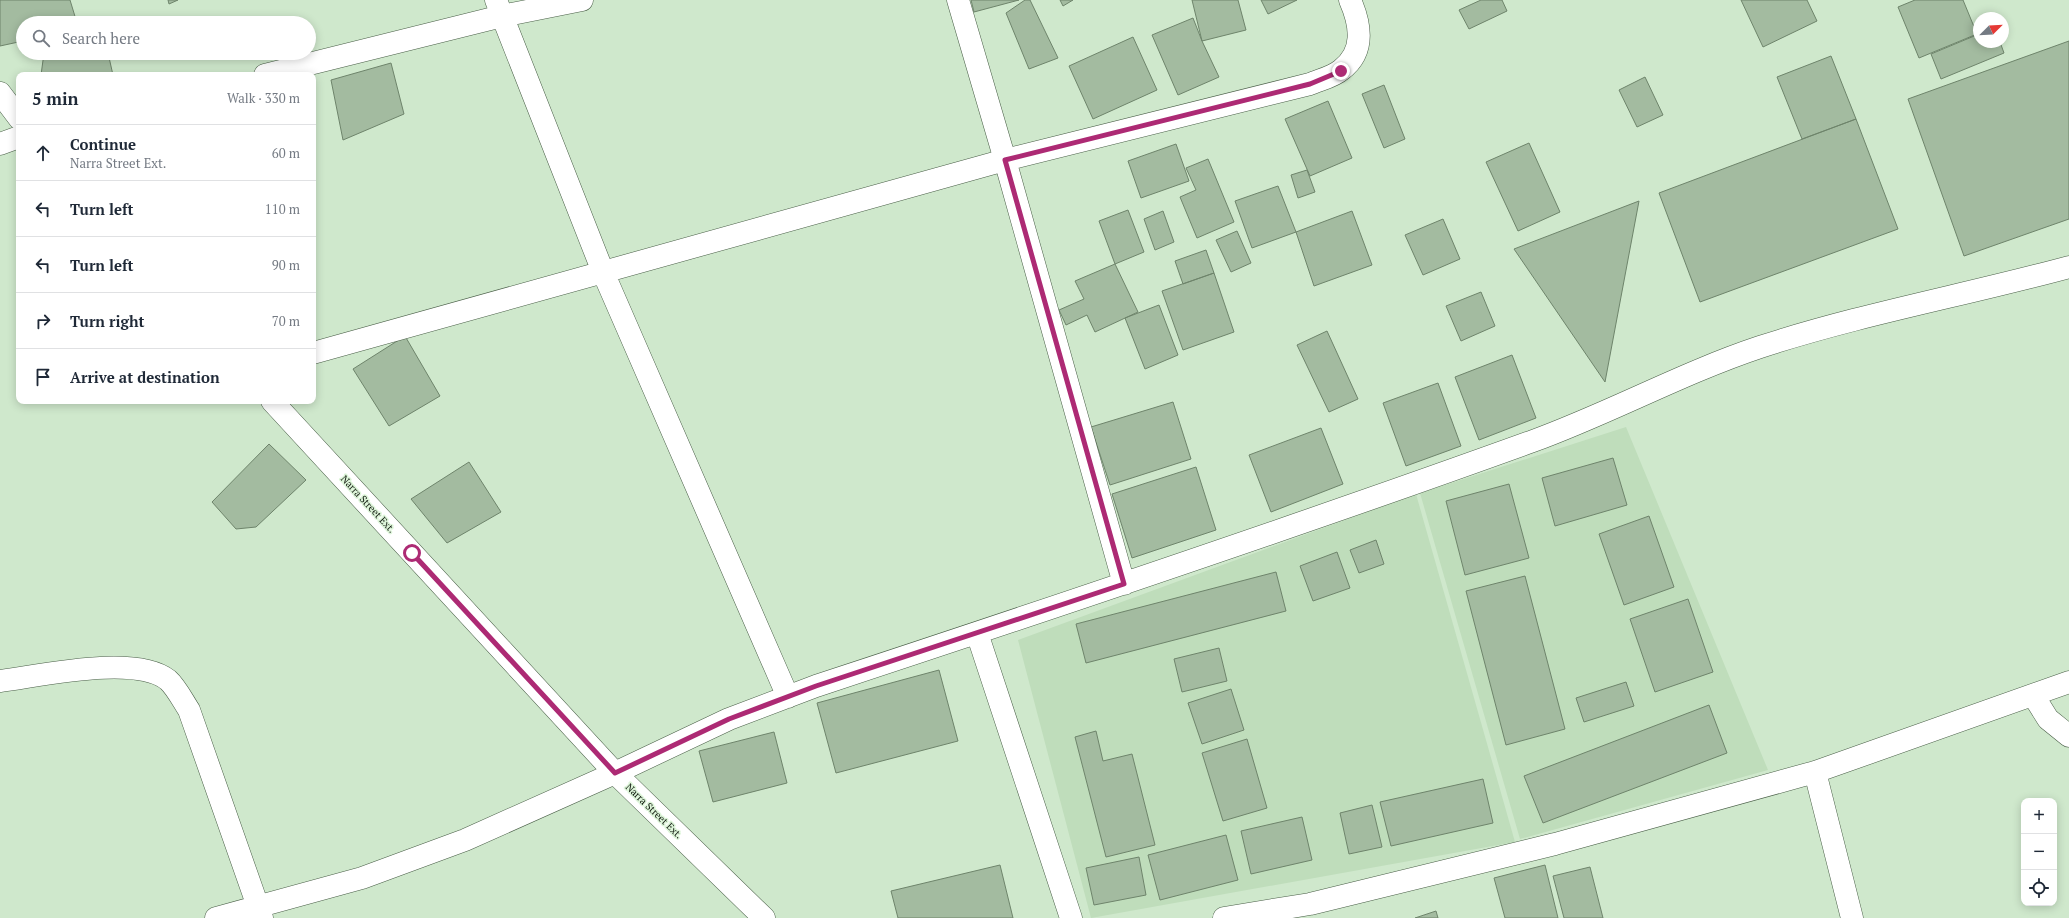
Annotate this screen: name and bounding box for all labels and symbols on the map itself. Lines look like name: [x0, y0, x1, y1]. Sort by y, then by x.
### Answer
north arrow: [1973, 12, 2009, 48]
route end: [1332, 62, 1350, 80]
street label: Narra Street Ext.: [338, 472, 398, 536]
route start: [403, 544, 421, 562]
street label: Narra Street Ext.: [623, 781, 685, 842]

